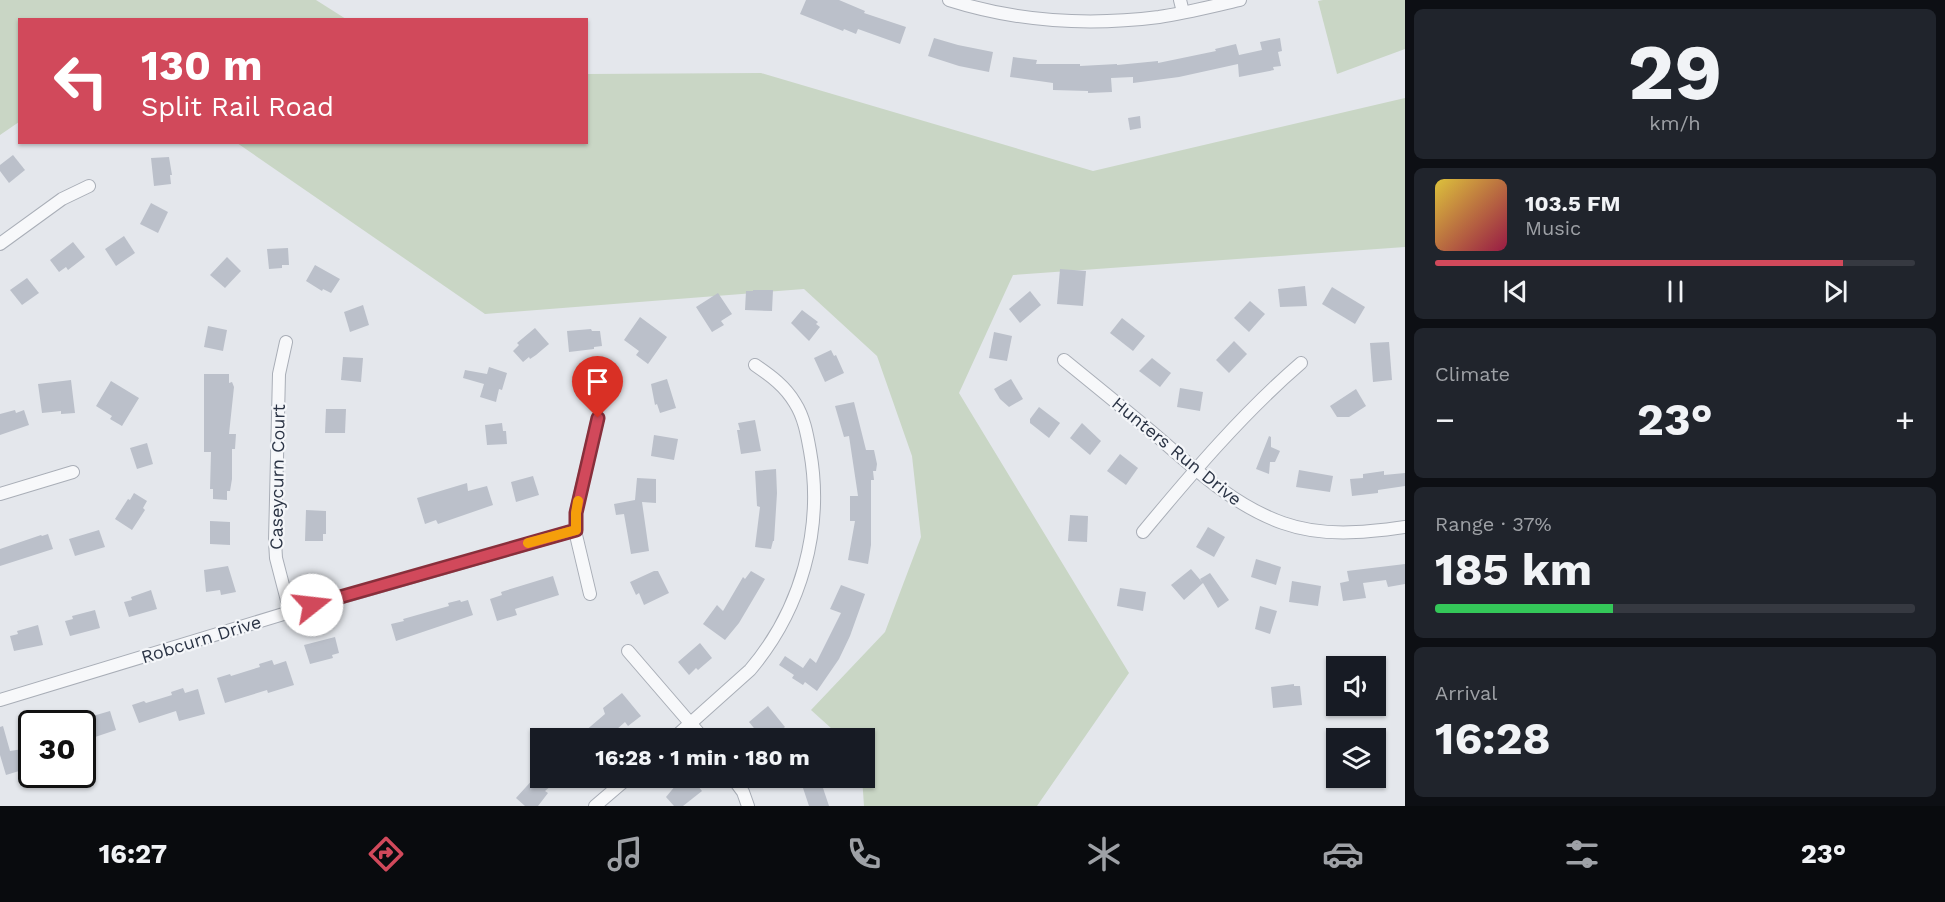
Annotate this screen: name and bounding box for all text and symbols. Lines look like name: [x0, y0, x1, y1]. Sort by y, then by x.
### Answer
text: 29: [1628, 26, 1722, 118]
text: 130 m: [141, 41, 263, 90]
icon: left: [42, 42, 120, 120]
text: Split Rail Road: [141, 91, 334, 123]
text: km/h: [1649, 111, 1701, 135]
text: 103.5 FM: [1525, 191, 1621, 216]
text: Music: [1525, 216, 1581, 240]
icon: previous: [1499, 275, 1532, 308]
icon: pause: [1659, 275, 1692, 308]
icon: next: [1819, 275, 1852, 308]
pin: [572, 356, 623, 418]
text: Climate: [1435, 362, 1510, 386]
icon: arrive: [581, 365, 614, 398]
street label: Hunters Run Drive: [1108, 392, 1246, 510]
text: 23°: [1637, 393, 1713, 446]
text: −: [1435, 400, 1455, 439]
text: +: [1895, 400, 1915, 439]
street label: Caseycurn Court: [265, 404, 289, 550]
text: Range · 37%: [1435, 512, 1552, 536]
text: 185 km: [1435, 543, 1592, 596]
position arrow: [280, 573, 344, 637]
street label: Robcurn Drive: [138, 611, 264, 667]
map controls: [1326, 656, 1386, 788]
button: sound: [1326, 656, 1386, 716]
text: Arrival: [1435, 681, 1497, 705]
speed limit sign: 30: [18, 710, 96, 788]
text: 16:28: [1435, 712, 1551, 765]
button: layers: [1326, 728, 1386, 788]
text: 16:28 · 1 min · 180 m: [595, 745, 810, 770]
icon: directions: [365, 833, 407, 875]
icon: music: [604, 833, 646, 875]
icon: phone: [843, 833, 885, 875]
icon: climate: [1083, 833, 1125, 875]
icon: car: [1322, 833, 1364, 875]
icon: filters: [1561, 833, 1603, 875]
text: 16:27: [99, 838, 167, 870]
text: 23°: [1801, 838, 1846, 870]

